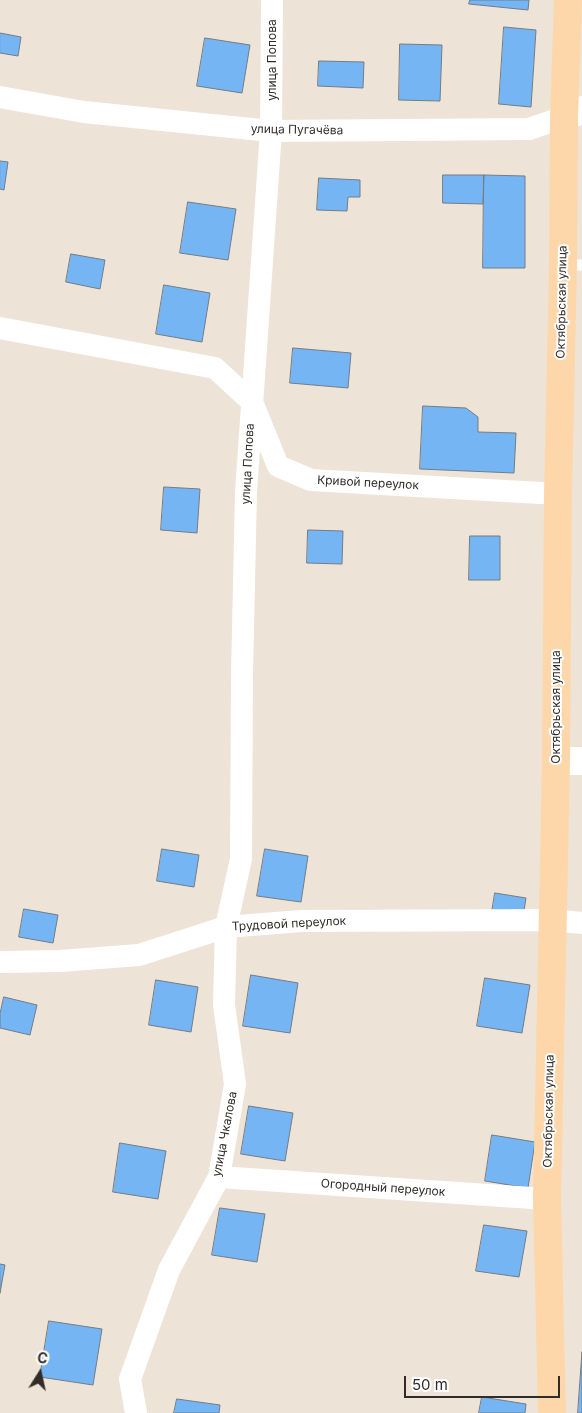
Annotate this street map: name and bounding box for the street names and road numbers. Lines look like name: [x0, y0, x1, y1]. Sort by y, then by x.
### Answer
street label: улица Попова: [265, 19, 279, 101]
street label: улица Пугачёва: [251, 122, 343, 138]
street label: Октябрьская улица: [554, 245, 570, 359]
street label: улица Попова: [239, 423, 257, 505]
street label: Кривой переулок: [317, 473, 419, 493]
street label: Октябрьская улица: [549, 650, 563, 764]
street label: Трудовой переулок: [231, 914, 347, 934]
street label: Октябрьская улица: [541, 1054, 557, 1168]
street label: улица Чкалова: [210, 1090, 240, 1178]
street label: Огородный переулок: [320, 1176, 446, 1200]

